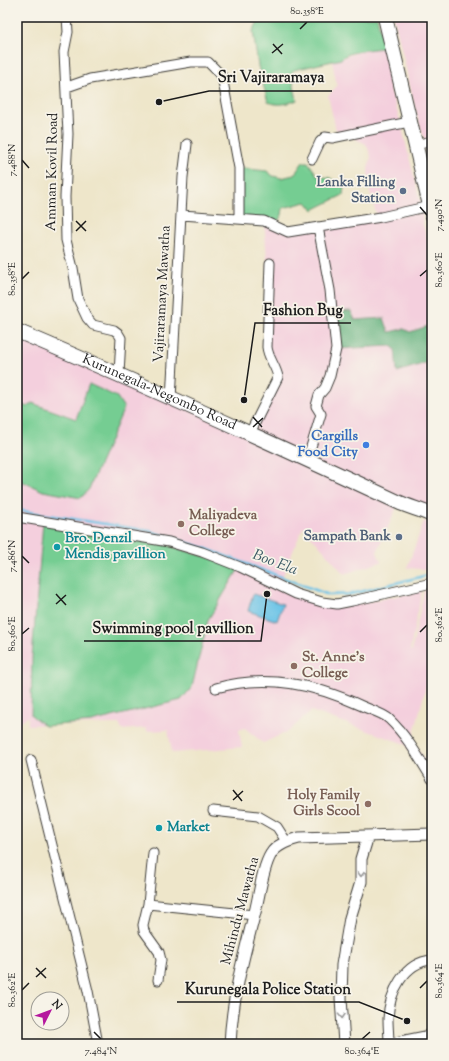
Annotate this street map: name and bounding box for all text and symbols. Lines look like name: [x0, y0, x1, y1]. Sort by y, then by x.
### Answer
text: 80.358°E: [290, 4, 324, 19]
callout: Sri Vajiraramaya: [209, 64, 332, 91]
text: Sri Vajiraramaya: [218, 68, 324, 89]
street label: Amman Kovil Road: [42, 112, 64, 232]
text: 7.488°N: [5, 144, 20, 176]
place label: Lanka Filling Station: [316, 173, 396, 209]
marker: Lanka Filling Station: [398, 186, 408, 196]
text: 7.490°N: [432, 199, 447, 231]
street label: Vajiraramaya Mawatha: [149, 224, 177, 363]
text: 80.360°E: [432, 252, 447, 288]
text: 80.358°E: [5, 262, 20, 296]
callout: Fashion Bug: [255, 296, 351, 323]
text: Fashion Bug: [263, 301, 343, 322]
street label: Kurunegala-Negombo Road: [79, 350, 240, 436]
place label: Cargills Food City: [297, 427, 358, 463]
marker: Cargills Food City: [361, 440, 371, 450]
place label: Maliyadeva College: [189, 506, 258, 542]
marker: Maliyadeva College: [176, 519, 186, 529]
place label: Sampath Bank: [304, 527, 391, 547]
place label: Bro. Denzil Mendis pavillion: [65, 529, 166, 565]
marker: Sampath Bank: [394, 532, 404, 542]
text: 7.486°N: [5, 540, 20, 572]
marker: Bro. Denzil Mendis pavillion: [52, 542, 62, 552]
water label: Boo Ela: [249, 545, 301, 581]
text: 80.362°E: [432, 608, 447, 642]
callout: Swimming pool pavillion: [84, 614, 261, 641]
text: 80.360°E: [5, 616, 20, 652]
text: Swimming pool pavillion: [92, 619, 254, 640]
place label: St. Anne's College: [302, 648, 365, 684]
marker: St. Anne's College: [289, 661, 299, 671]
place label: Holy Family Girls Scool: [287, 786, 360, 822]
marker: Holy Family Girls Scool: [363, 799, 373, 809]
place label: Market: [167, 818, 210, 838]
marker: Market: [154, 823, 164, 833]
street label: Mihindu Mawatha: [217, 854, 265, 967]
one-way arrow: [357, 871, 365, 877]
text: 80.364°E: [432, 964, 447, 998]
text: 80.362°E: [5, 973, 20, 1007]
callout: Kurunegala Police Station: [177, 975, 359, 1002]
text: Kurunegala Police Station: [185, 980, 351, 1001]
north arrow: [30, 991, 70, 1031]
text: N: [47, 996, 66, 1014]
one-way arrow: [337, 1013, 346, 1019]
text: 7.484°N: [85, 1044, 117, 1059]
text: 80.364°E: [345, 1044, 379, 1059]

